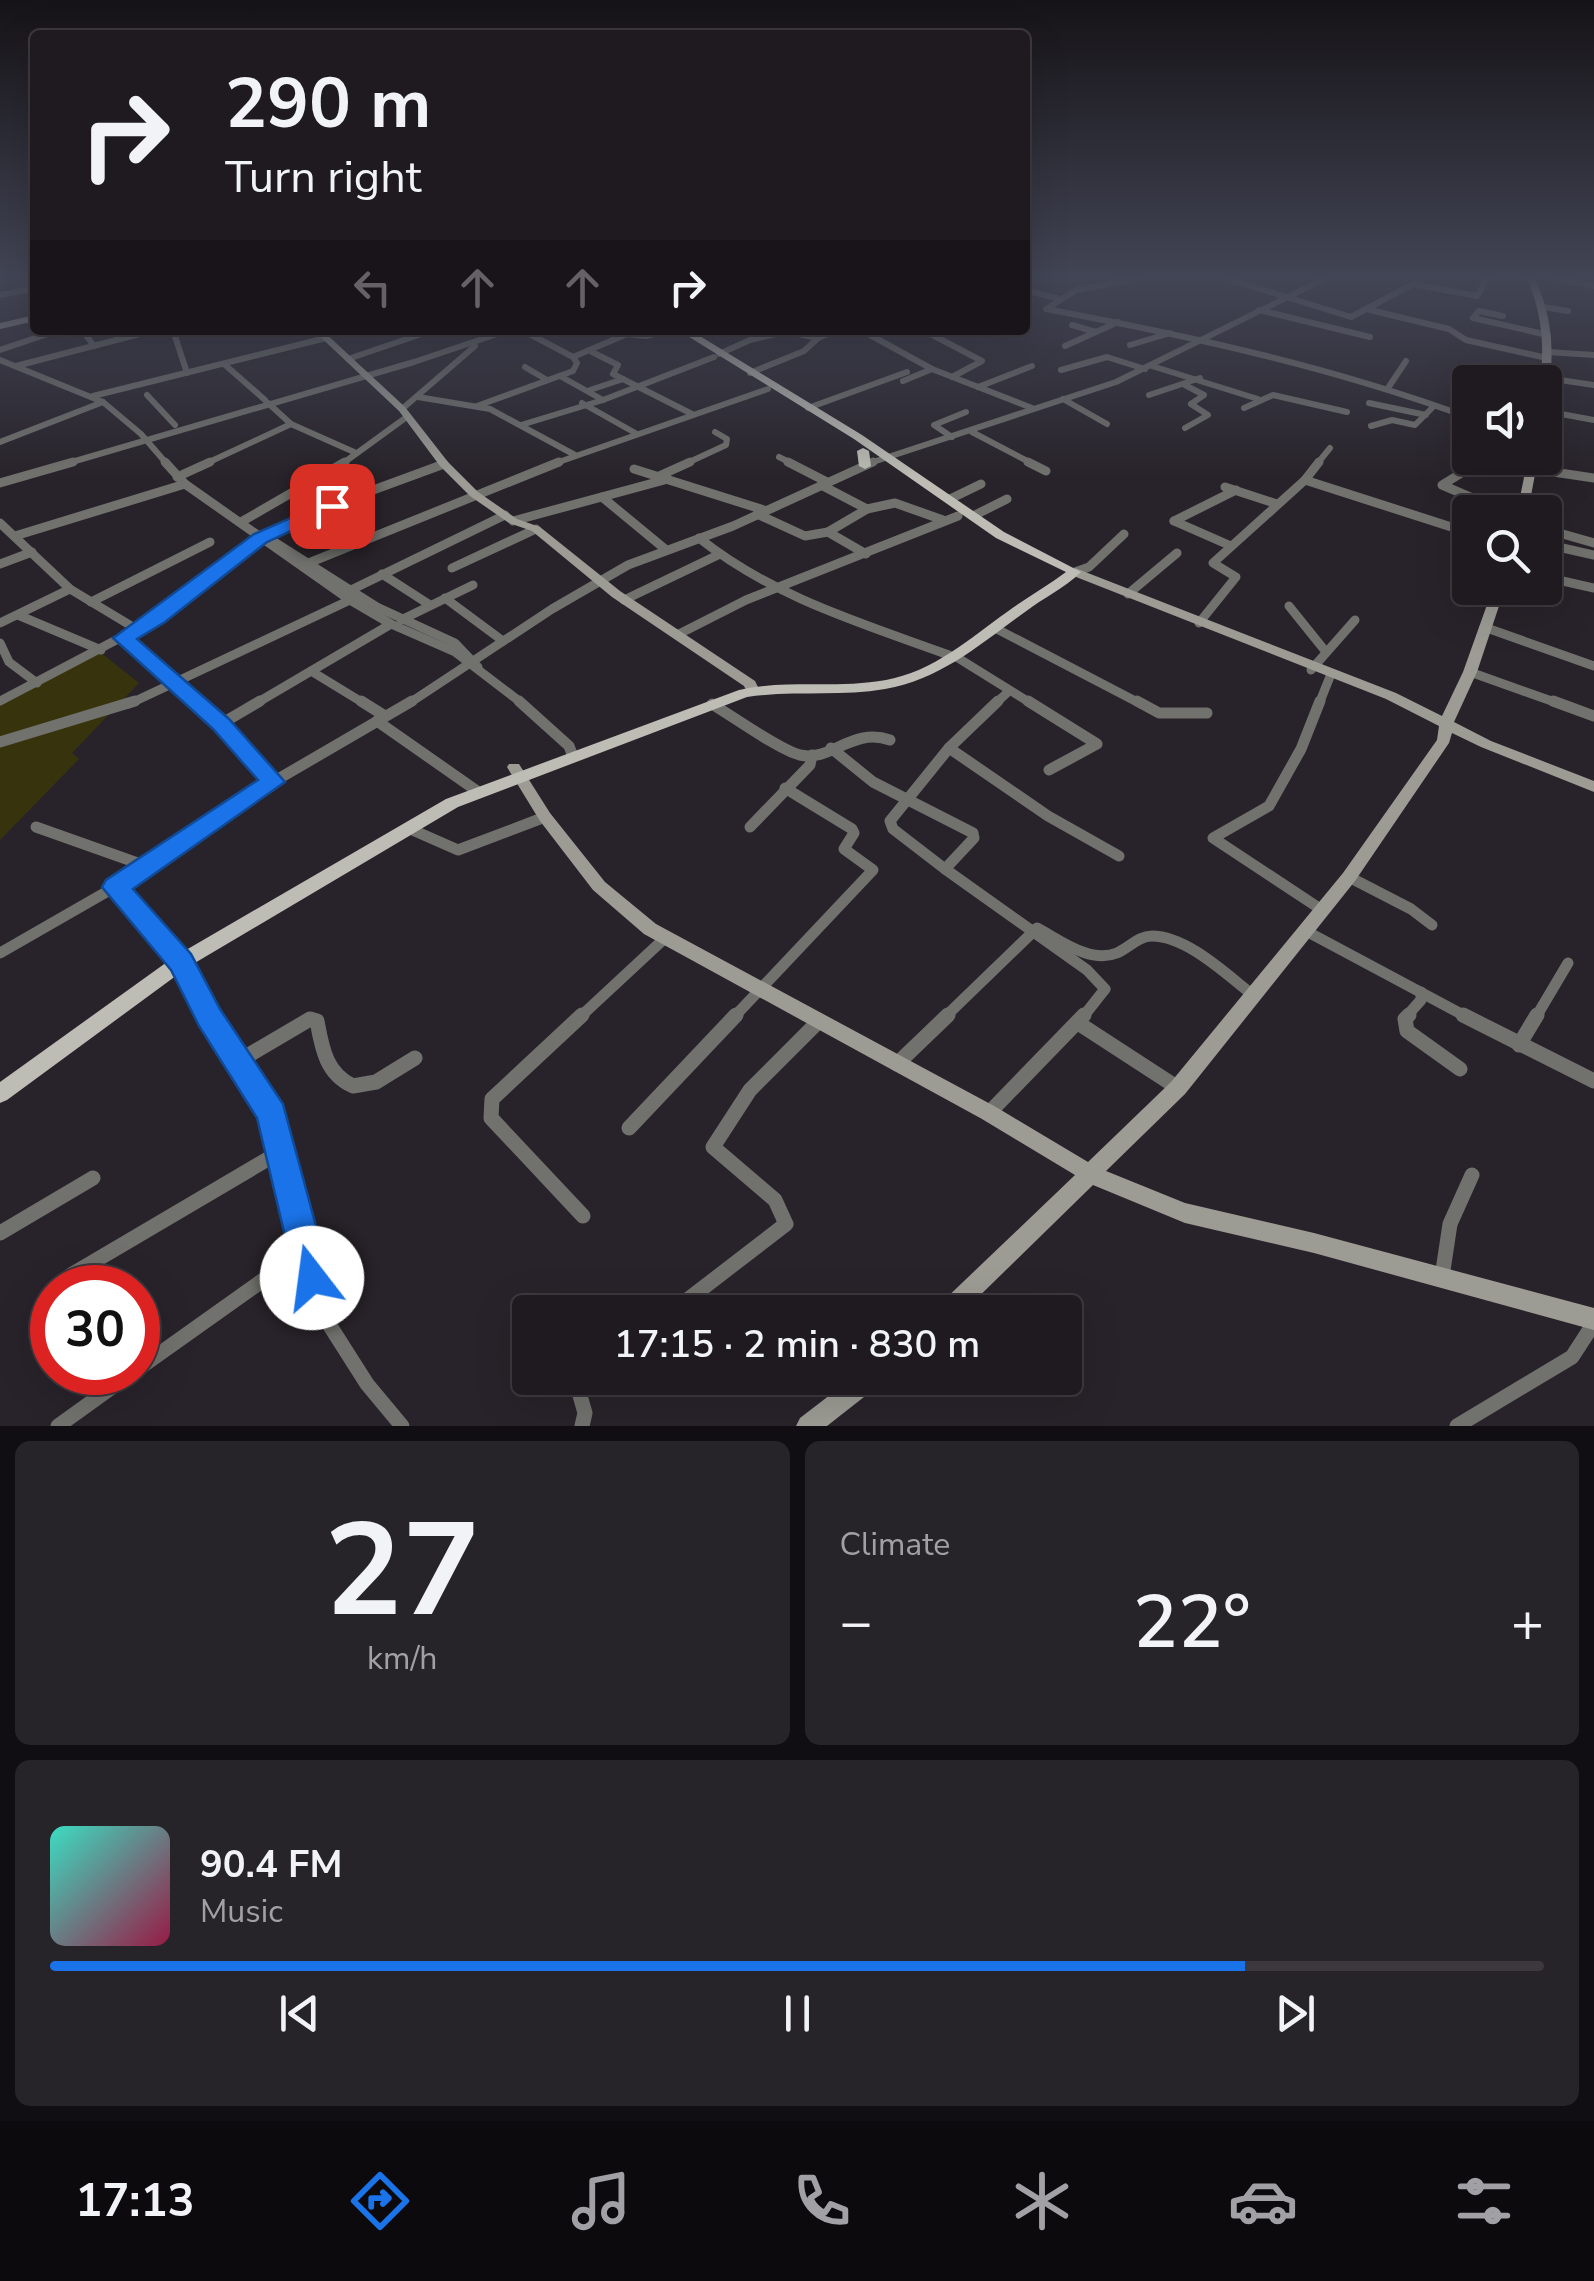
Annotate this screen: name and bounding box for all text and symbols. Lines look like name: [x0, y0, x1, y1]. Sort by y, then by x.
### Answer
text: 290 m: [225, 56, 431, 152]
icon: right: [60, 70, 190, 200]
text: Turn right: [225, 147, 422, 208]
icon: left: [345, 260, 400, 315]
icon: ahead: [450, 260, 505, 315]
icon: ahead: [555, 260, 610, 315]
icon: right: [660, 260, 715, 315]
map controls: [1452, 365, 1562, 605]
button: sound: [1452, 365, 1562, 475]
pin: [290, 464, 375, 549]
icon: arrive: [305, 479, 360, 534]
button: search: [1452, 495, 1562, 605]
position arrow: [260, 1226, 364, 1330]
speed limit sign: 30: [30, 1265, 160, 1395]
text: 17:15 · 2 min · 830 m: [614, 1319, 980, 1370]
text: 27: [324, 1483, 480, 1660]
text: Climate: [840, 1523, 950, 1566]
text: 22°: [1133, 1571, 1251, 1673]
text: −: [840, 1585, 873, 1660]
text: +: [1511, 1585, 1544, 1660]
text: km/h: [367, 1637, 438, 1680]
text: 90.4 FM: [200, 1839, 342, 1890]
text: Music: [200, 1890, 283, 1933]
icon: previous: [272, 1986, 327, 2041]
icon: pause: [770, 1986, 825, 2041]
icon: next: [1268, 1986, 1323, 2041]
icon: directions: [345, 2166, 415, 2236]
icon: music: [566, 2166, 636, 2236]
icon: phone: [787, 2166, 857, 2236]
icon: climate: [1007, 2166, 1077, 2236]
icon: car: [1228, 2166, 1298, 2236]
icon: filters: [1449, 2166, 1519, 2236]
text: 17:13: [75, 2171, 195, 2232]

